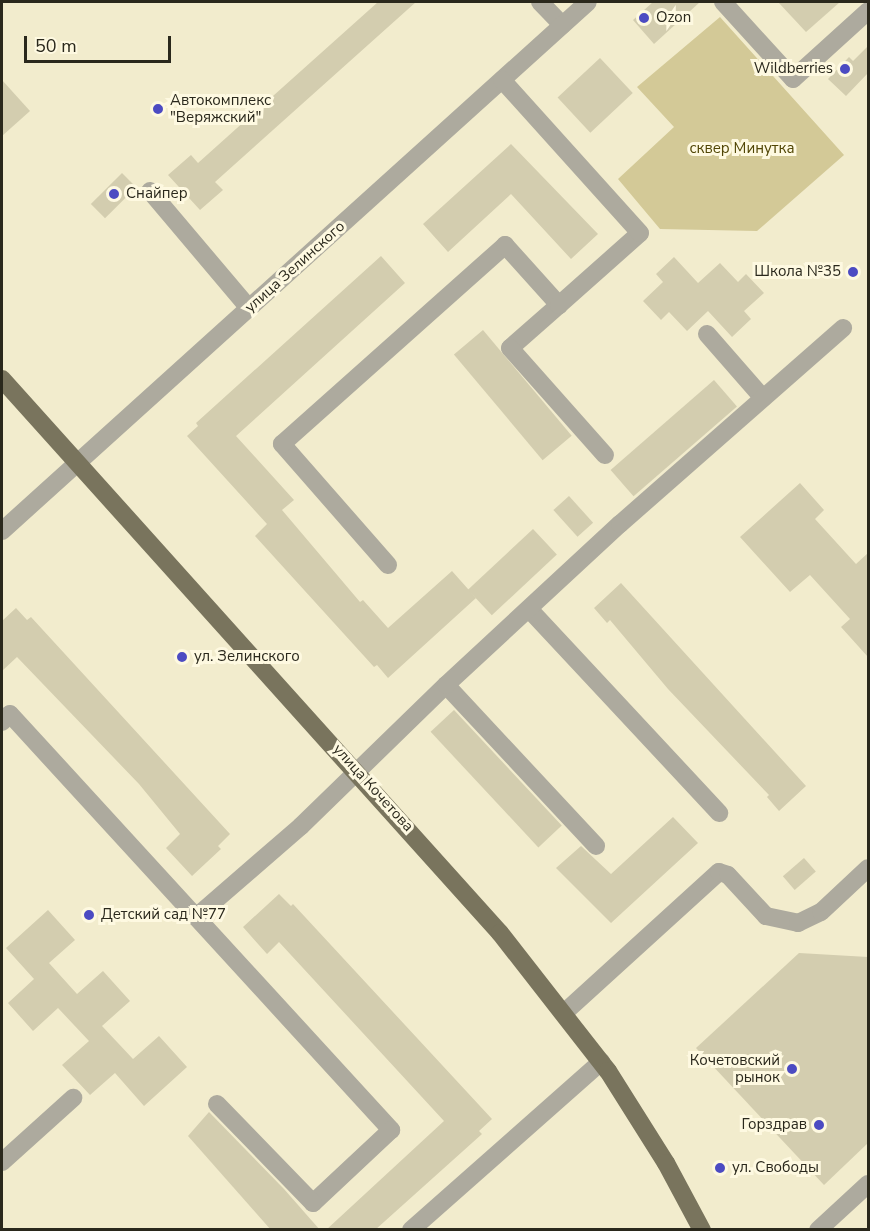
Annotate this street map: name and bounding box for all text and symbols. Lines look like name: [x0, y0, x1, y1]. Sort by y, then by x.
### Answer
place label: Ozon: [656, 9, 691, 27]
marker: Ozon: [637, 11, 651, 25]
scale bar: [27, 24, 174, 62]
text: 50 m: [35, 34, 77, 58]
place label: Wildberries: [754, 60, 833, 78]
marker: Wildberries: [838, 62, 852, 76]
place label: Автокомплекс "Веряжский": [170, 91, 271, 126]
marker: Автокомплекс "Веряжский": [151, 102, 165, 116]
park label: сквер Минутка: [689, 140, 795, 158]
place label: Снайпер: [126, 185, 188, 203]
marker: Снайпер: [107, 187, 121, 201]
street label: улица Зелинского: [241, 217, 349, 317]
place label: Школа №35: [754, 263, 841, 281]
marker: Школа №35: [846, 265, 860, 279]
place label: ул. Зелинского: [194, 648, 300, 666]
marker: ул. Зелинского: [175, 650, 189, 664]
street label: улица Кочетова: [329, 741, 417, 835]
place label: Детский сад №77: [101, 906, 226, 924]
marker: Детский сад №77: [82, 908, 96, 922]
place label: Кочетовский рынок: [690, 1051, 780, 1086]
marker: Кочетовский рынок: [785, 1062, 799, 1076]
place label: Горздрав: [742, 1116, 807, 1134]
marker: Горздрав: [812, 1118, 826, 1132]
place label: ул. Свободы: [732, 1159, 819, 1177]
marker: ул. Свободы: [713, 1161, 727, 1175]

